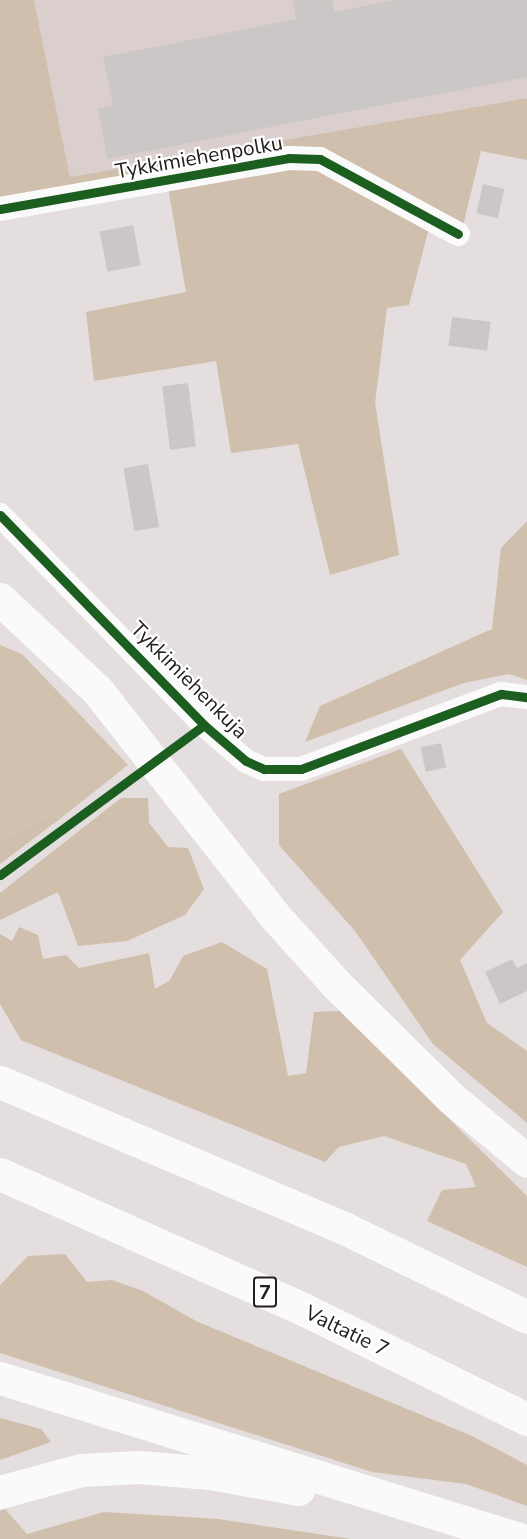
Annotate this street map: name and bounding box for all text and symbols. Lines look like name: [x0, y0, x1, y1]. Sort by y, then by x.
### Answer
street label: Tykkimiehenpolku: [113, 130, 285, 184]
street label: Tykkimiehenkuja: [125, 616, 253, 744]
road number: 7: [253, 1275, 277, 1309]
street label: Valtatie 7: [301, 1300, 393, 1362]

